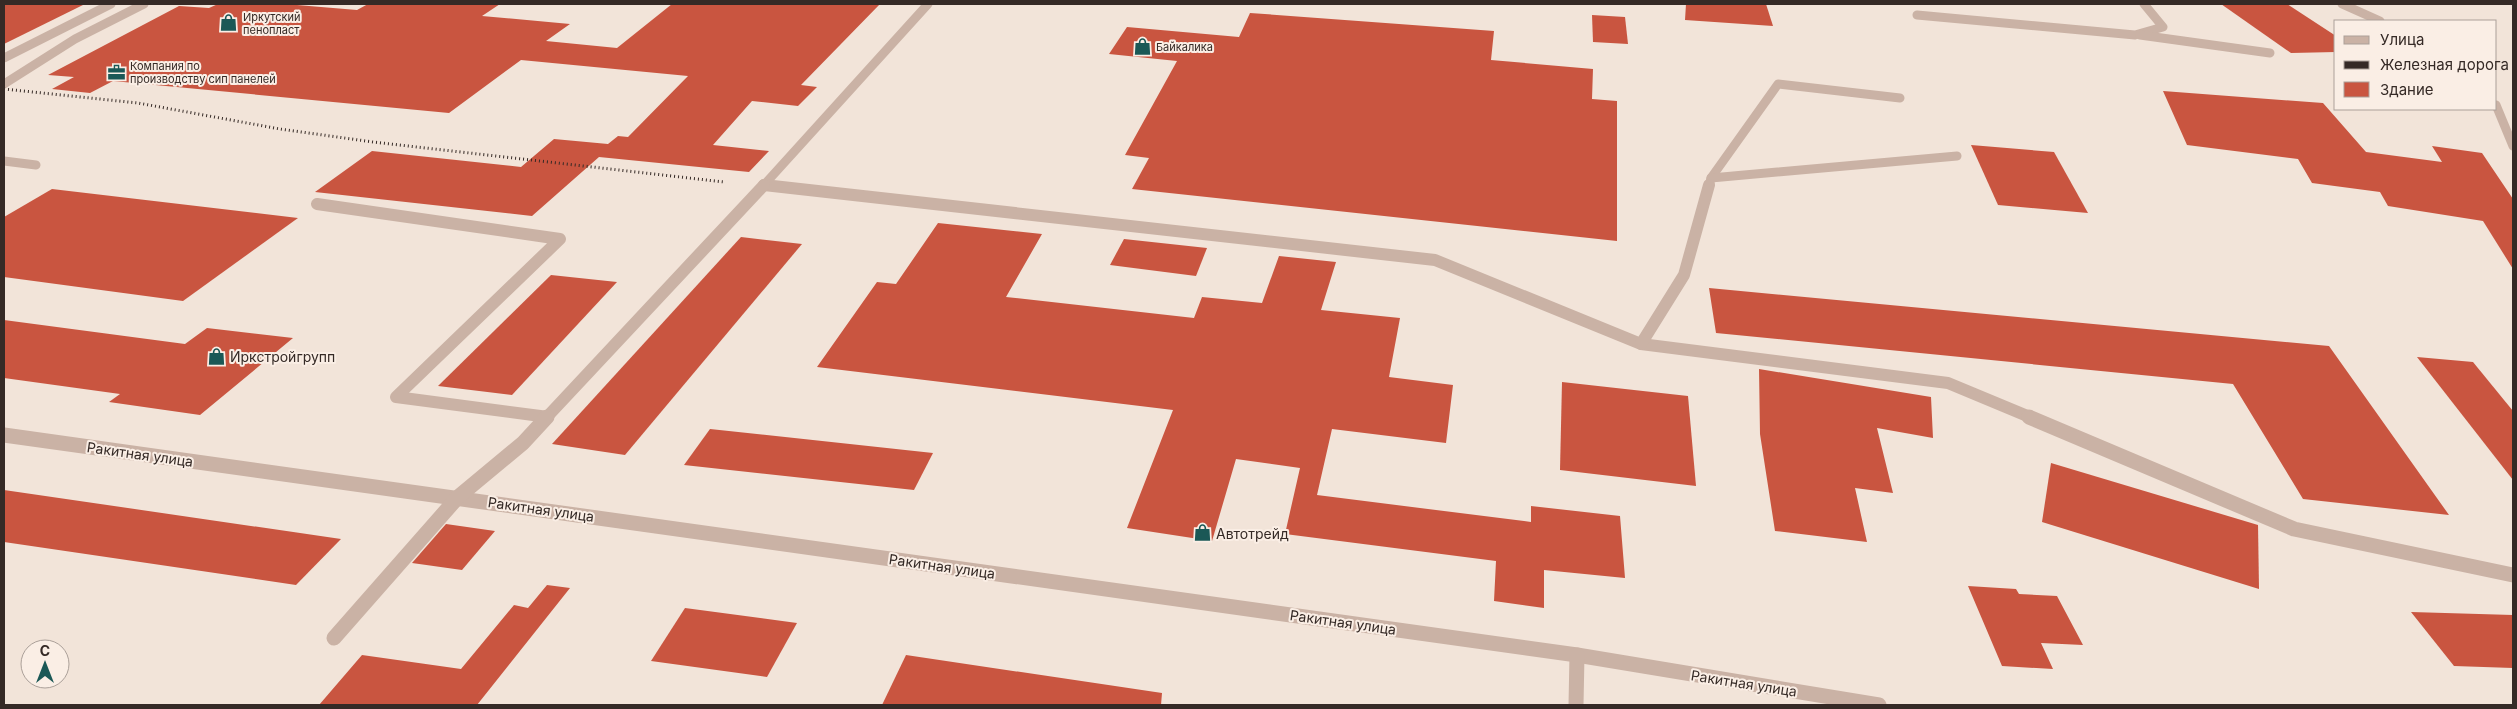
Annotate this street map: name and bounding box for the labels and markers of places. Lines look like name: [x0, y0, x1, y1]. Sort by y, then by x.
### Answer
place label: Иркутский пенопласт: [243, 10, 301, 37]
shop icon: Иркутский пенопласт: [219, 13, 239, 33]
shop icon: Байкалика: [1132, 37, 1152, 57]
place label: Байкалика: [1156, 40, 1213, 54]
place label: Компания по производству сип панелей: [130, 59, 276, 86]
office icon: Компания по производству сип панелей: [106, 62, 126, 82]
shop icon: Иркстройгрупп: [206, 346, 226, 366]
place label: Иркстройгрупп: [230, 348, 335, 365]
shop icon: Автотрейд: [1192, 523, 1212, 543]
place label: Автотрейд: [1216, 525, 1289, 542]

